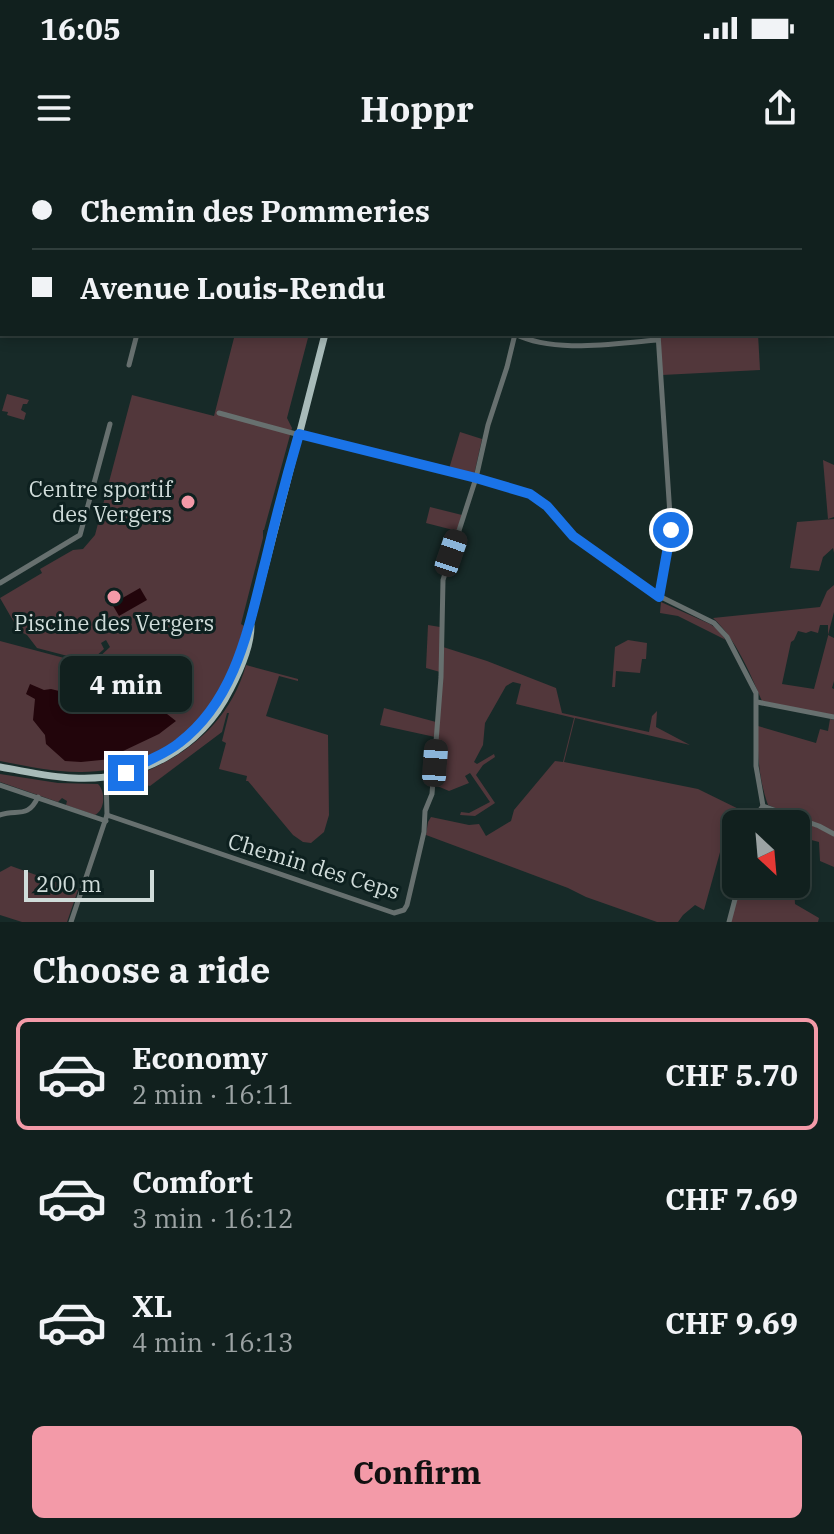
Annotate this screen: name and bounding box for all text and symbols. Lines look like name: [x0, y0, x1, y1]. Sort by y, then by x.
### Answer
text: 16:05: [40, 9, 121, 48]
text: Hoppr: [360, 85, 474, 132]
icon: menu: [32, 86, 76, 130]
icon: share: [758, 86, 802, 130]
text: Chemin des Pommeries: [80, 191, 430, 230]
text: Avenue Louis-Rendu: [80, 268, 386, 307]
place label: Centre sportif des Vergers: [29, 474, 173, 528]
marker: Centre sportif des Vergers: [179, 493, 197, 511]
route start: [653, 512, 689, 548]
car: [432, 526, 470, 580]
marker: Piscine des Vergers: [105, 588, 123, 606]
place label: Piscine des Vergers: [14, 608, 214, 637]
callout: 4 min: [60, 657, 192, 713]
text: 4 min: [90, 667, 162, 701]
car: [421, 738, 449, 788]
route end: [108, 755, 144, 791]
north arrow: [722, 810, 810, 898]
map controls: [722, 810, 810, 898]
street label: Chemin des Ceps: [225, 826, 403, 905]
scale bar: [24, 866, 154, 902]
text: 200 m: [36, 869, 102, 898]
text: Choose a ride: [32, 946, 271, 993]
icon: car: [36, 1038, 108, 1110]
text: Economy: [132, 1038, 268, 1077]
text: CHF 5.70: [665, 1055, 798, 1094]
text: 2 min · 16:11: [132, 1077, 294, 1111]
icon: car: [36, 1162, 108, 1234]
text: Comfort: [132, 1162, 253, 1201]
text: CHF 7.69: [665, 1179, 798, 1218]
text: 3 min · 16:12: [132, 1201, 294, 1235]
icon: car: [36, 1286, 108, 1358]
text: XL: [132, 1286, 172, 1325]
text: CHF 9.69: [665, 1303, 798, 1342]
text: 4 min · 16:13: [132, 1325, 294, 1359]
button: Confirm: [32, 1426, 802, 1518]

